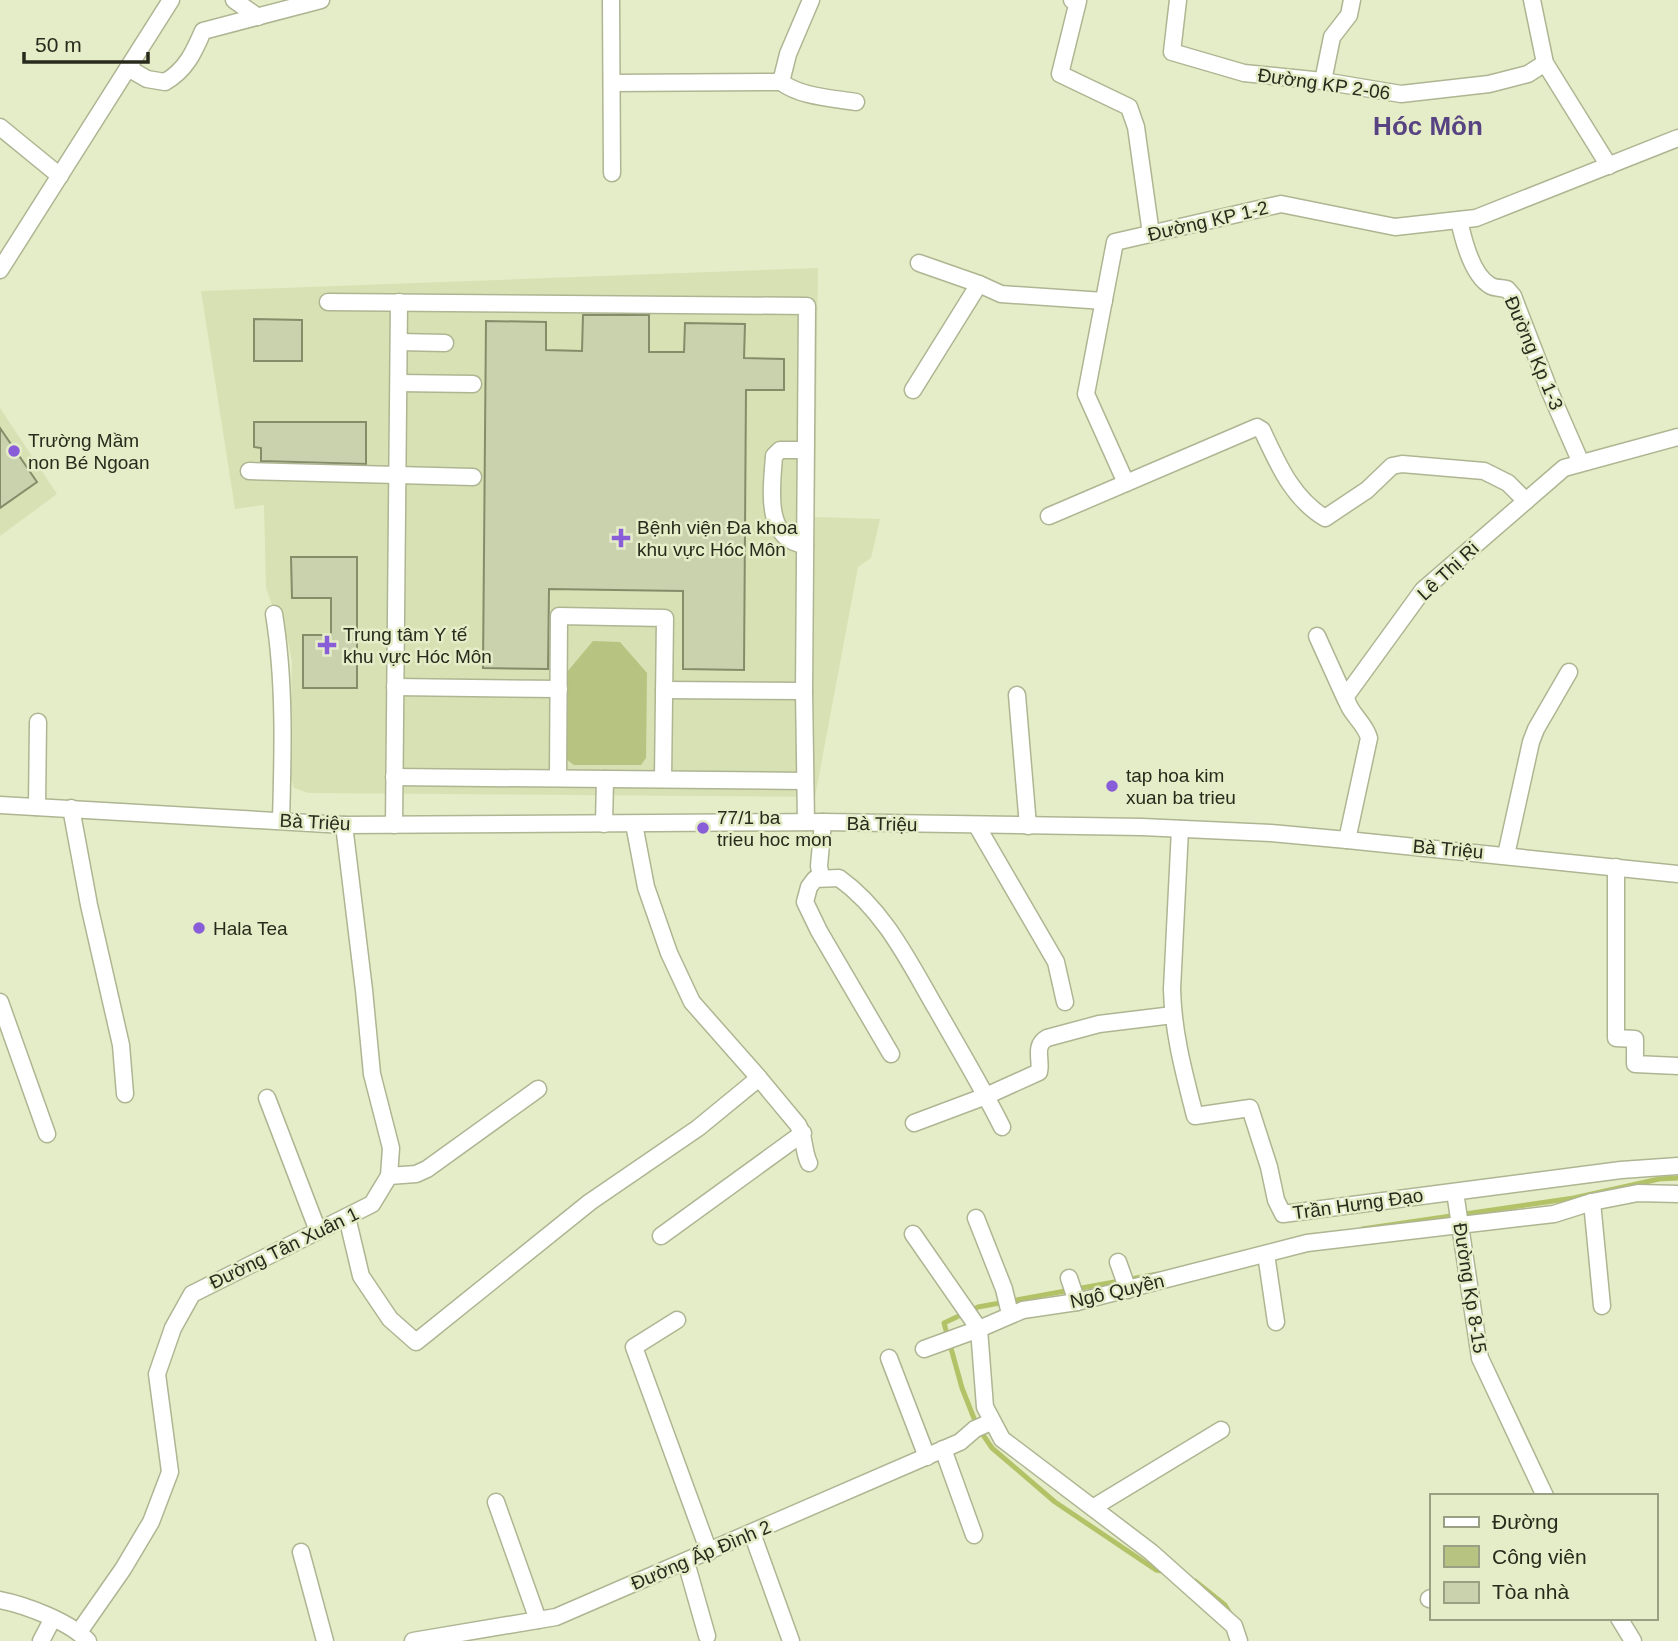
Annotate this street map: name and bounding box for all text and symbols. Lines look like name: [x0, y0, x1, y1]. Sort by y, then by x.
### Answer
scale bar: [24, 21, 149, 65]
text: 50 m: [35, 33, 82, 56]
street label: Đường KP 2-06: [1256, 64, 1392, 104]
district label: Hóc Môn: [1373, 111, 1483, 141]
street label: Đường KP 1-2: [1146, 197, 1270, 245]
street label: Đường Kp 1-3: [1501, 293, 1567, 413]
place label: Trường Mầm non Bé Ngoan: [28, 430, 150, 473]
marker: Trường Mầm non Bé Ngoan: [6, 443, 22, 459]
place label: Bệnh viện Đa khoa khu vực Hóc Môn: [637, 517, 798, 560]
marker: Bệnh viện Đa khoa khu vực Hóc Môn: [611, 528, 631, 548]
street label: Lê Thị Ri: [1413, 538, 1483, 604]
place label: Trung tâm Y tế khu vực Hóc Môn: [343, 624, 492, 667]
marker: Trung tâm Y tế khu vực Hóc Môn: [317, 635, 337, 655]
place label: tap hoa kim xuan ba trieu: [1126, 765, 1236, 808]
marker: tap hoa kim xuan ba trieu: [1104, 778, 1120, 794]
place label: 77/1 ba trieu hoc mon: [717, 807, 832, 850]
street label: Bà Triệu: [279, 810, 351, 834]
street label: Bà Triệu: [846, 813, 918, 835]
marker: 77/1 ba trieu hoc mon: [695, 820, 711, 836]
street label: Bà Triệu: [1412, 835, 1484, 863]
place label: Hala Tea: [213, 918, 288, 939]
marker: Hala Tea: [191, 920, 207, 936]
street label: Trần Hưng Đạo: [1291, 1184, 1425, 1224]
street label: Đường Tân Xuân 1: [206, 1203, 362, 1293]
street label: Đường Kp 8-15: [1449, 1221, 1491, 1355]
street label: Ngô Quyền: [1068, 1270, 1166, 1312]
legend: [1430, 1494, 1657, 1620]
text: Đường: [1492, 1510, 1558, 1533]
street label: Đường Ấp Đình 2: [628, 1516, 774, 1594]
text: Công viên: [1492, 1545, 1587, 1568]
text: Tòa nhà: [1492, 1580, 1569, 1603]

